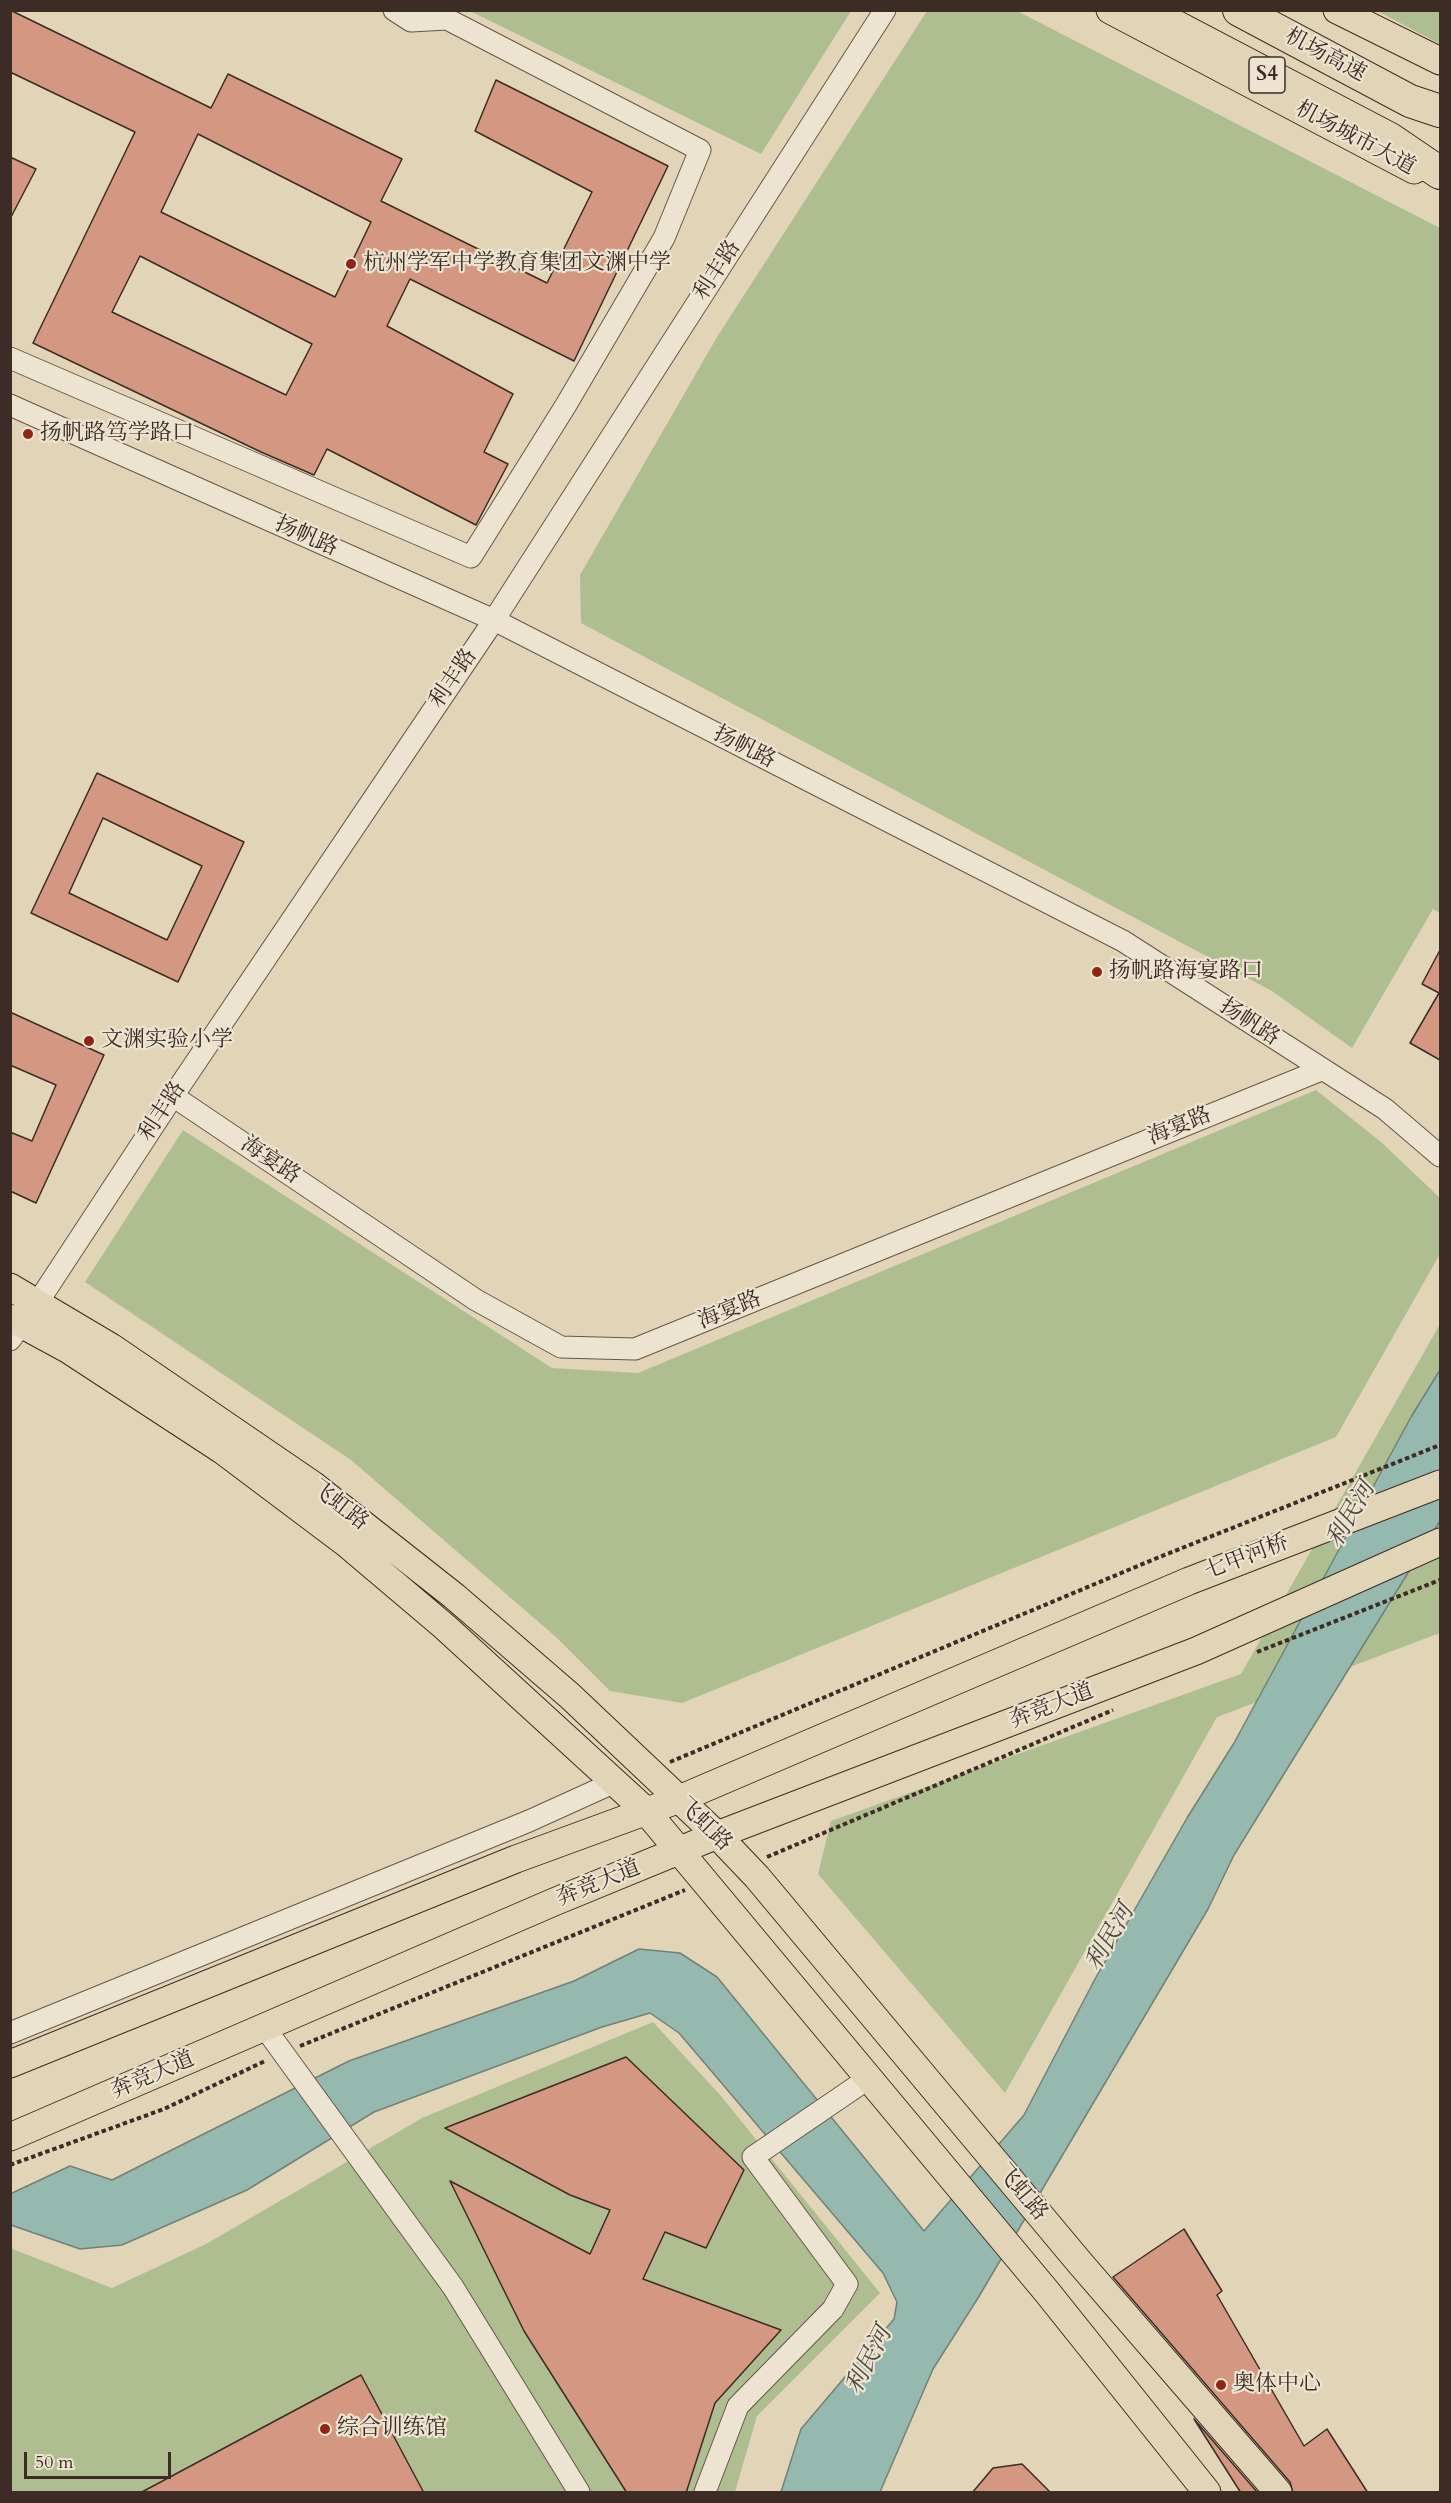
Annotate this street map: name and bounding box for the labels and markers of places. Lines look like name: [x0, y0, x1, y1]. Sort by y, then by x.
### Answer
place label: 杭州学军中学教育集团文渊中学: [363, 251, 671, 277]
marker: 杭州学军中学教育集团文渊中学: [344, 257, 358, 271]
place label: 扬帆路笃学路口: [40, 421, 194, 447]
marker: 扬帆路笃学路口: [21, 427, 35, 441]
place label: 扬帆路海宴路口: [1109, 959, 1263, 985]
marker: 扬帆路海宴路口: [1090, 965, 1104, 979]
place label: 文渊实验小学: [101, 1028, 233, 1054]
marker: 文渊实验小学: [82, 1034, 96, 1048]
place label: 奥体中心: [1233, 2372, 1321, 2398]
marker: 奥体中心: [1214, 2378, 1228, 2392]
place label: 综合训练馆: [337, 2416, 447, 2442]
marker: 综合训练馆: [318, 2422, 332, 2436]

